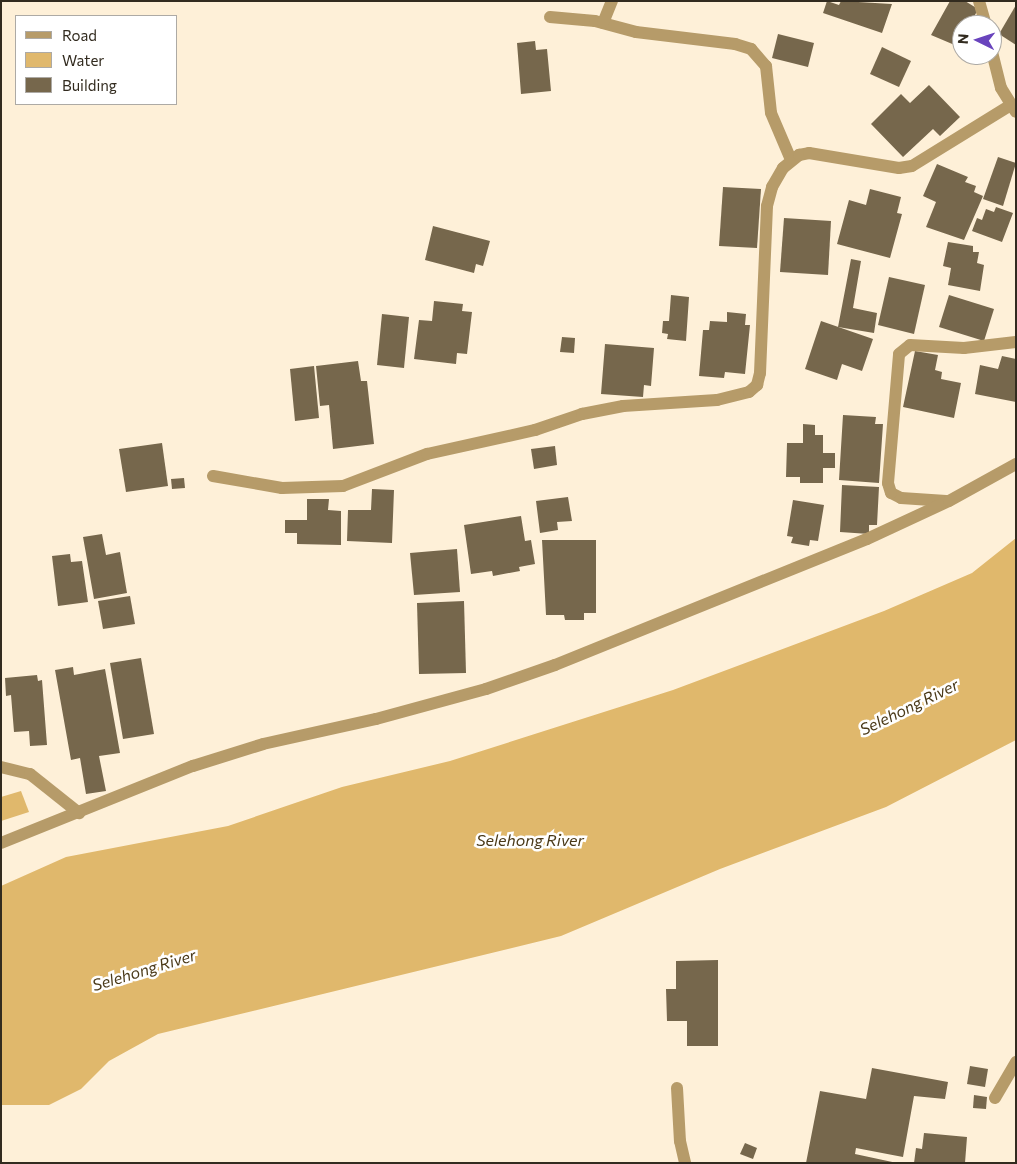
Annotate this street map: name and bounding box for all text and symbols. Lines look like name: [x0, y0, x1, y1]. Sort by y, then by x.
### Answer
legend: [15, 15, 178, 105]
north arrow: [952, 15, 1002, 65]
text: Road: [62, 26, 97, 44]
text: N: [954, 33, 971, 45]
text: Water: [62, 51, 104, 69]
text: Building: [62, 76, 117, 94]
water label: Selehong River: [856, 675, 962, 739]
water label: Selehong River: [476, 830, 584, 850]
water label: Selehong River: [90, 945, 198, 995]

